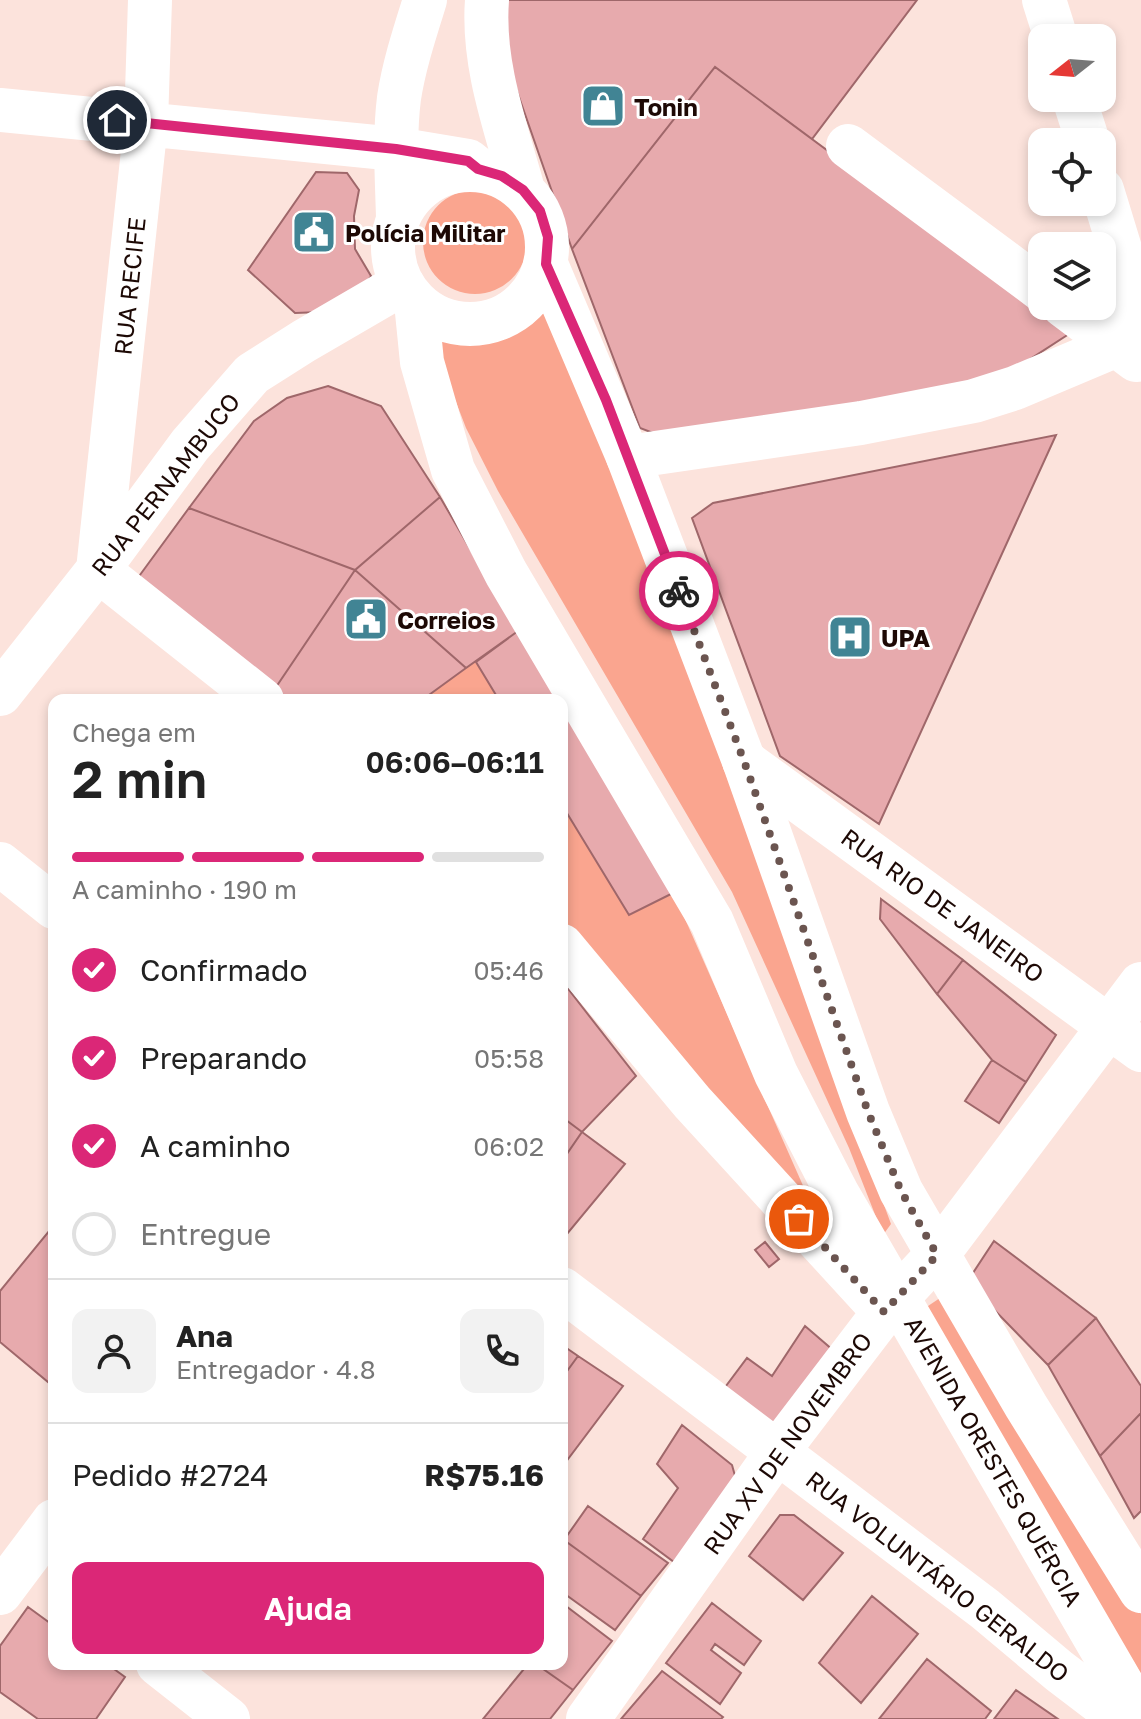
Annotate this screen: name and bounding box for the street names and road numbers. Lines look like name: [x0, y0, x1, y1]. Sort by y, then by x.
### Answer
street label: RUA RECIFE: [107, 216, 151, 356]
street label: RUA PERNAMBUCO: [85, 387, 245, 581]
street label: RUA RIO DE JANEIRO: [836, 822, 1050, 988]
street label: AVENIDA ORESTES QUÉRCIA: [899, 1311, 1089, 1611]
street label: RUA XV DE NOVEMBRO: [697, 1326, 877, 1560]
street label: RUA VOLUNTÁRIO GERALDO: [801, 1464, 1075, 1688]

